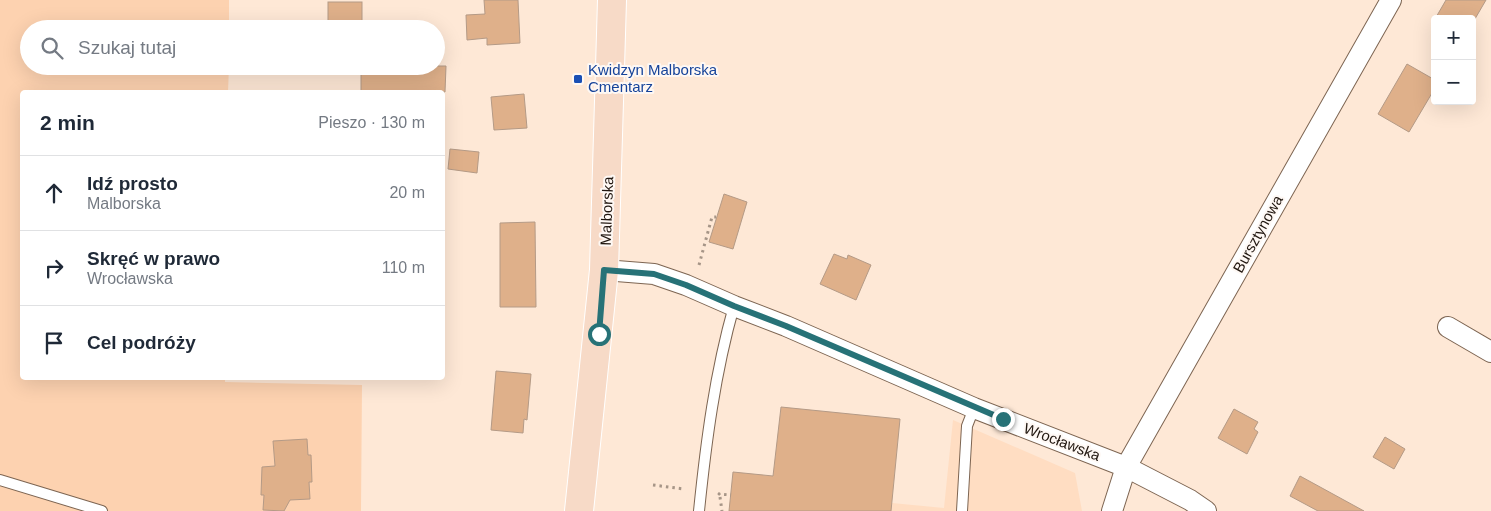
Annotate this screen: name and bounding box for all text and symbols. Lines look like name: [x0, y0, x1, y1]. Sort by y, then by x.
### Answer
map controls: [1431, 15, 1476, 105]
button: +: [1431, 15, 1476, 60]
search box: [20, 20, 445, 75]
icon: search: [38, 34, 66, 62]
text: Szukaj tutaj: [78, 37, 176, 58]
button: −: [1431, 60, 1476, 105]
place label: Kwidzyn Malborska Cmentarz: [588, 61, 718, 95]
marker: Kwidzyn Malborska Cmentarz: [572, 73, 584, 85]
text: 2 min: [40, 111, 95, 134]
text: Pieszo · 130 m: [318, 114, 425, 131]
text: Idź prosto: [87, 173, 178, 194]
street label: Malborska: [597, 175, 616, 246]
icon: ahead: [40, 179, 68, 207]
text: 20 m: [389, 184, 425, 201]
street label: Bursztynowa: [1229, 192, 1286, 275]
text: Malborska: [87, 195, 161, 212]
text: Skręć w prawo: [87, 248, 220, 269]
icon: right: [40, 254, 68, 282]
text: 110 m: [382, 259, 425, 276]
text: Wrocławska: [87, 270, 173, 287]
route start: [588, 323, 611, 346]
icon: arrive: [40, 329, 68, 357]
text: Cel podróży: [87, 332, 196, 353]
route end: [992, 408, 1015, 431]
street label: Wrocławska: [1022, 419, 1103, 464]

